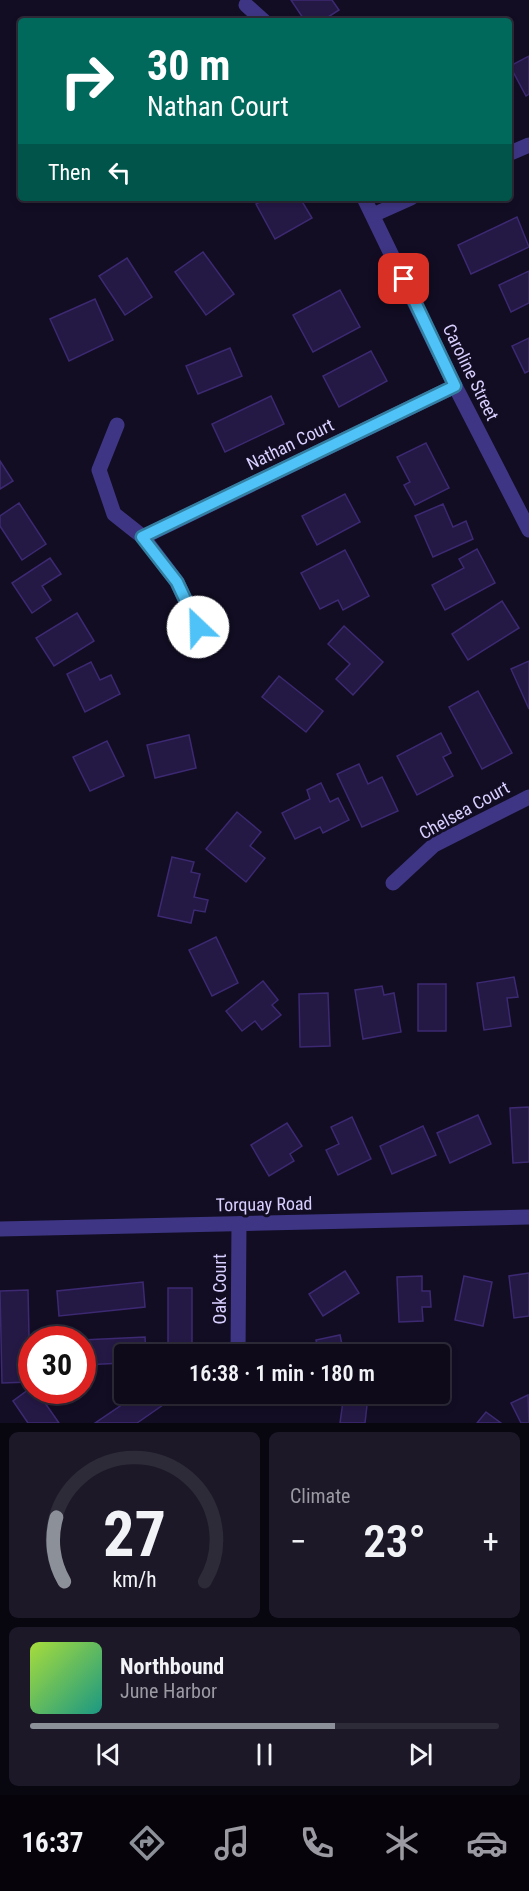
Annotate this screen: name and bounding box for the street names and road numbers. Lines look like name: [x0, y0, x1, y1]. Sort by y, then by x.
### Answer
street label: Caroline Street: [439, 320, 503, 424]
street label: Nathan Court: [243, 414, 337, 474]
street label: Chelsea Court: [415, 777, 513, 843]
street label: Torquay Road: [215, 1193, 313, 1215]
street label: Oak Court: [209, 1254, 230, 1324]

